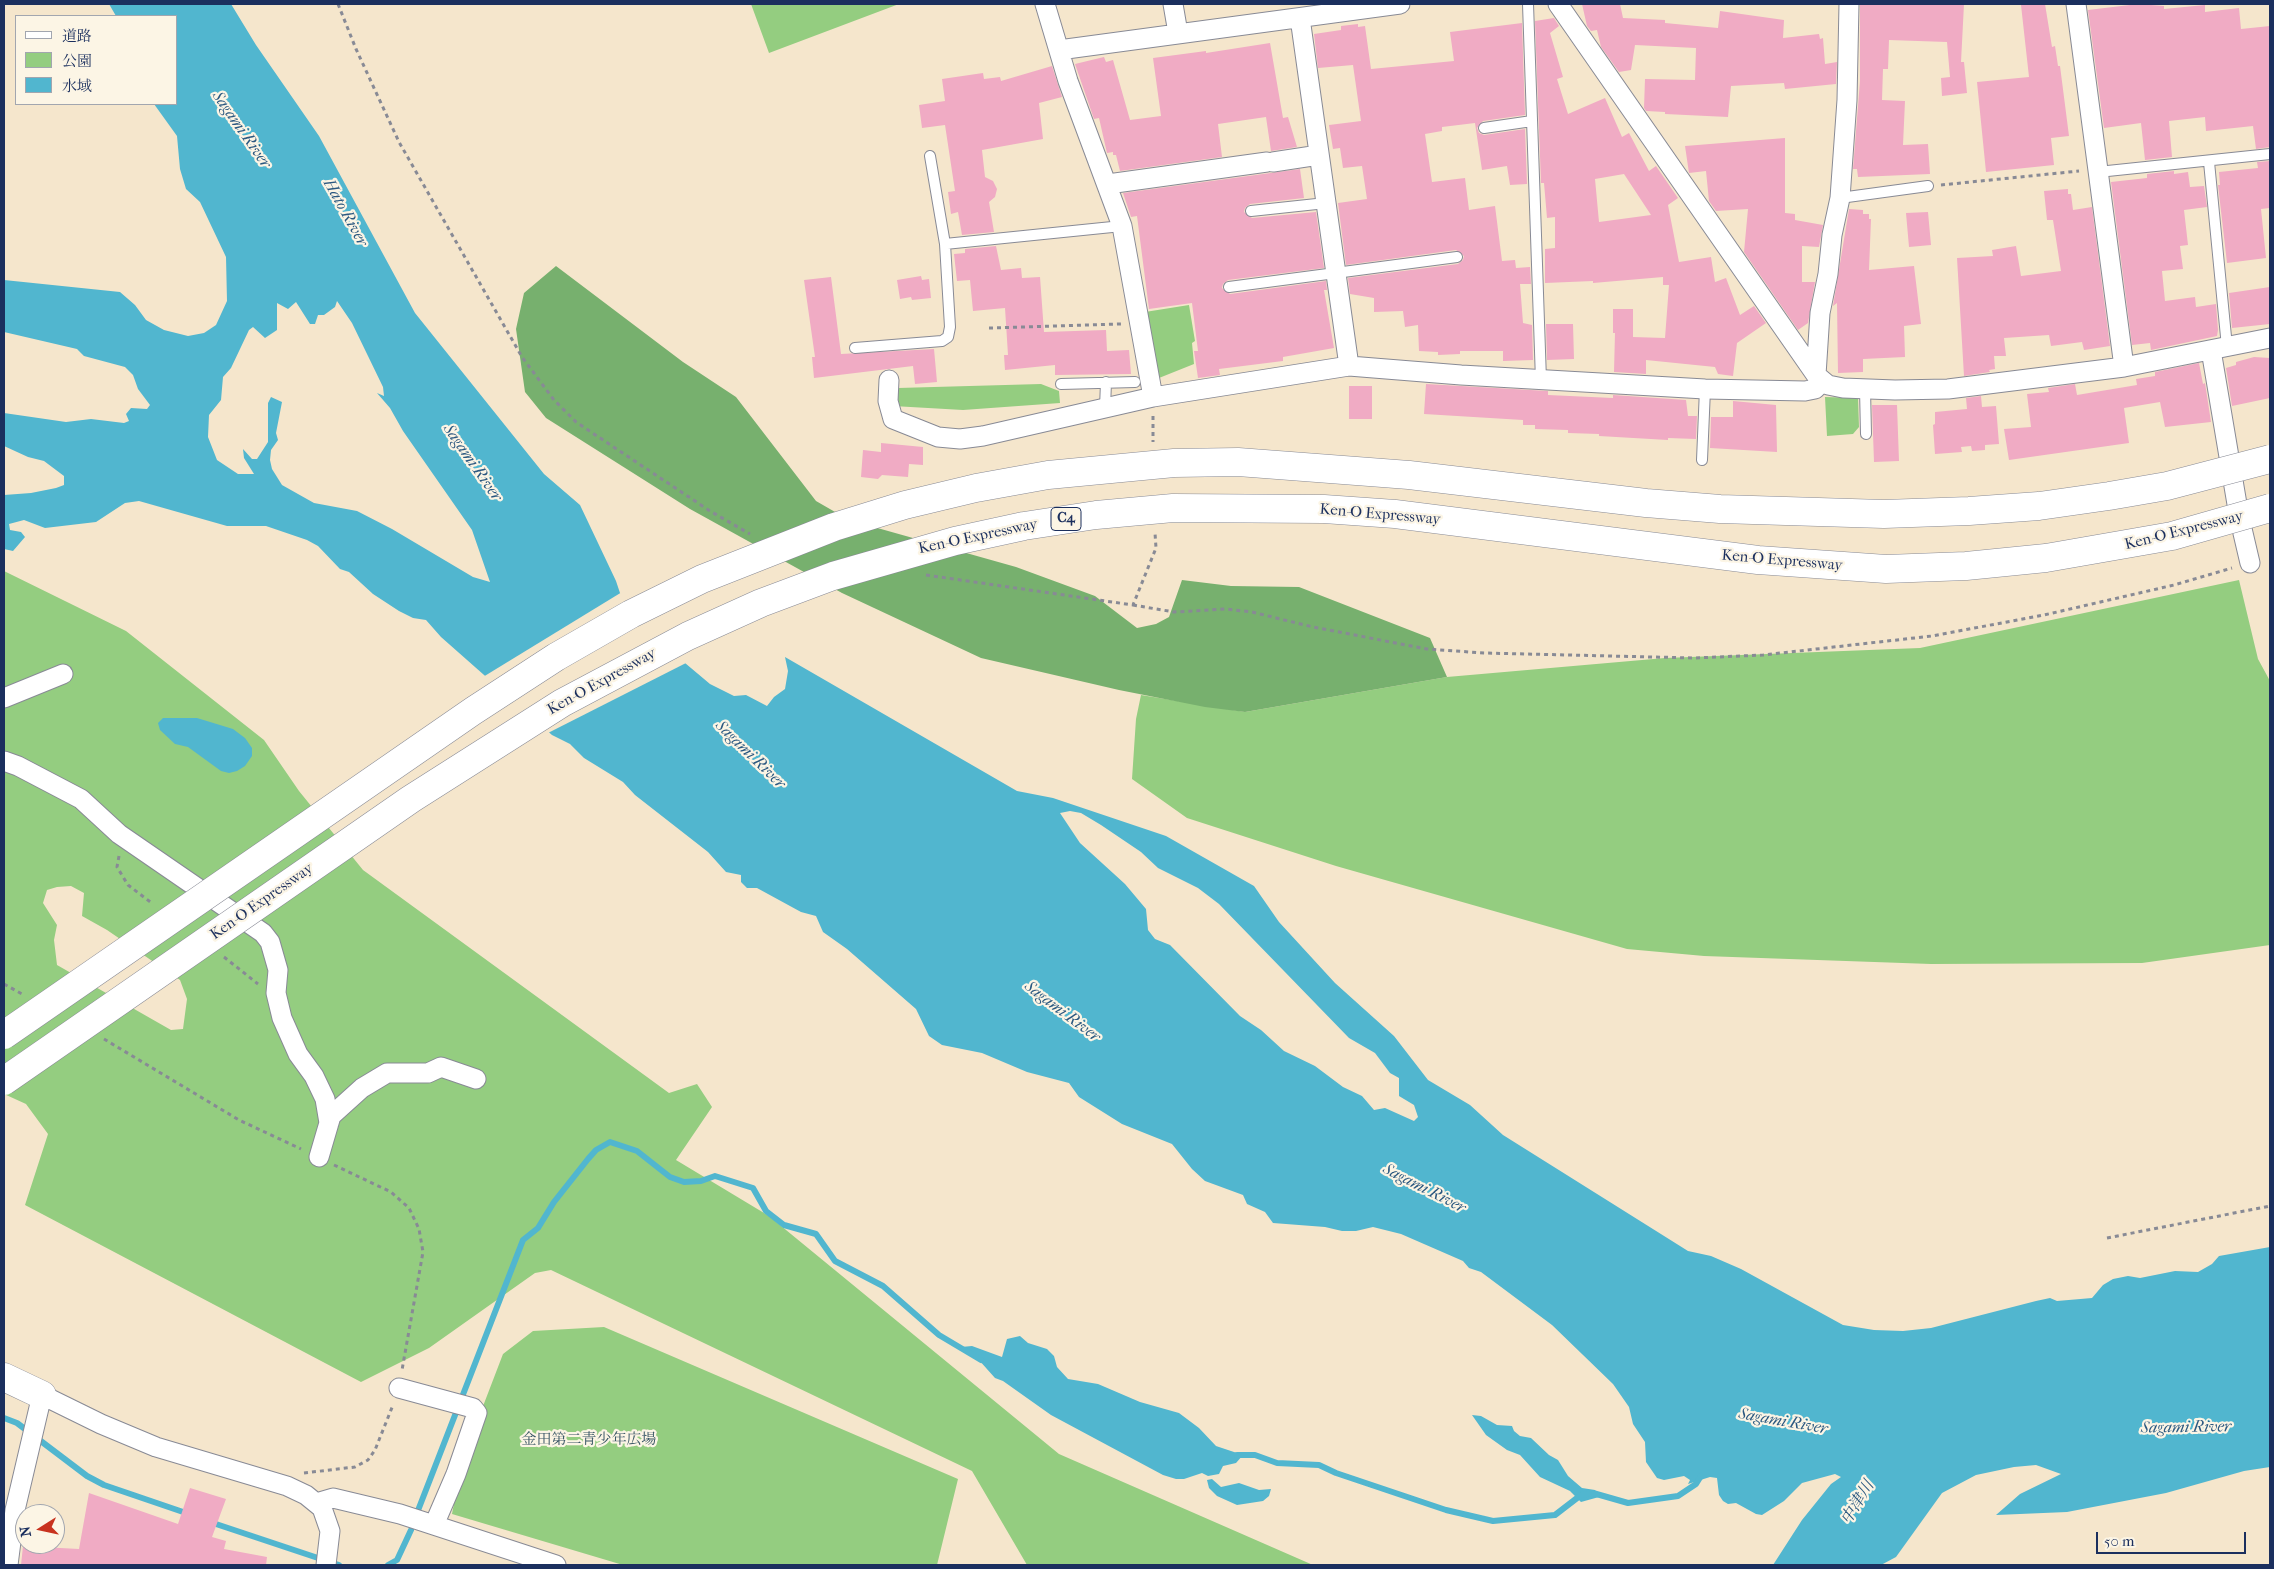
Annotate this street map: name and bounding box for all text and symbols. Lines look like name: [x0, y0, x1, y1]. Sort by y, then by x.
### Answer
legend: [15, 15, 178, 105]
text: 道路: [62, 27, 92, 45]
text: 公園: [62, 52, 92, 70]
text: 水域: [62, 77, 92, 95]
water label: Sagami River: [207, 88, 275, 172]
water label: Hato River: [319, 176, 371, 250]
water label: Sagami River: [438, 421, 506, 505]
street label: Ken-O Expressway: [1319, 501, 1441, 529]
road number: C4: [1051, 508, 1081, 530]
street label: Ken-O Expressway: [2123, 508, 2245, 554]
street label: Ken-O Expressway: [917, 516, 1039, 558]
street label: Ken-O Expressway: [1721, 547, 1843, 575]
street label: Ken-O Expressway: [545, 645, 659, 719]
water label: Sagami River: [711, 717, 789, 793]
street label: Ken-O Expressway: [207, 860, 317, 944]
water label: Sagami River: [1020, 977, 1104, 1047]
water label: Sagami River: [1380, 1160, 1468, 1218]
water label: Sagami River: [1737, 1405, 1829, 1439]
water label: Sagami River: [2141, 1418, 2231, 1438]
park label: 金田第二青少年広場: [522, 1431, 656, 1449]
water label: 中津川: [1837, 1478, 1879, 1528]
north arrow: [15, 1504, 65, 1554]
scale bar: [2099, 1522, 2249, 1554]
text: N: [16, 1525, 35, 1538]
text: 50 m: [2104, 1532, 2134, 1550]

